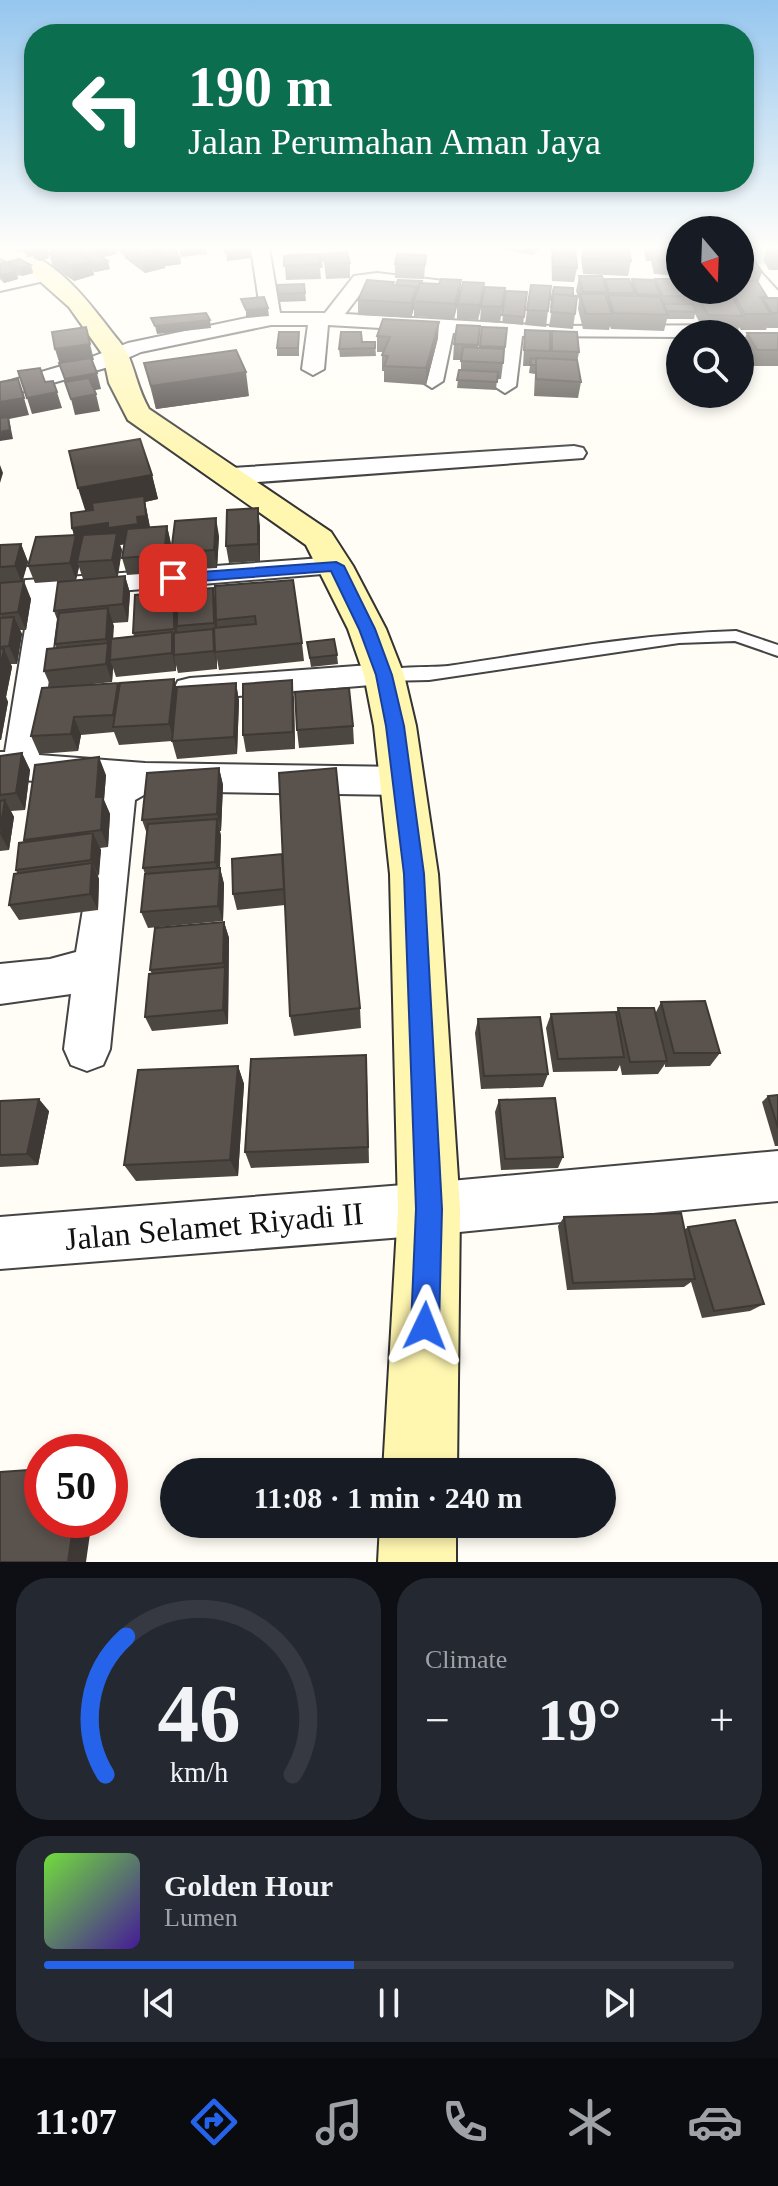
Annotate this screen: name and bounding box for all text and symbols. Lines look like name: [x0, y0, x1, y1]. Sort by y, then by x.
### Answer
icon: left: [56, 56, 160, 160]
text: 190 m: [188, 56, 333, 118]
text: Jalan Perumahan Aman Jaya: [188, 122, 601, 162]
north arrow: [666, 216, 754, 304]
map controls: [666, 216, 754, 408]
button: search: [666, 320, 754, 408]
pin: [139, 544, 207, 612]
icon: arrive: [151, 556, 195, 600]
street label: Jalan Selamet Riyadi II: [63, 1195, 365, 1257]
position arrow: [383, 1284, 467, 1368]
speed limit sign: 50: [24, 1434, 128, 1538]
text: 11:08 · 1 min · 240 m: [254, 1481, 522, 1514]
text: Climate: [425, 1645, 507, 1674]
text: 46: [157, 1667, 240, 1759]
text: 19°: [538, 1687, 622, 1753]
text: −: [425, 1696, 450, 1745]
text: +: [709, 1696, 734, 1745]
text: km/h: [169, 1757, 228, 1788]
text: Golden Hour: [164, 1869, 333, 1902]
text: Lumen: [164, 1903, 238, 1932]
icon: previous: [137, 1981, 181, 2025]
icon: pause: [367, 1981, 411, 2025]
icon: next: [597, 1981, 641, 2025]
icon: directions: [186, 2094, 242, 2150]
icon: music: [311, 2094, 367, 2150]
icon: phone: [437, 2094, 493, 2150]
icon: climate: [562, 2094, 618, 2150]
icon: car: [687, 2094, 743, 2150]
text: 11:07: [35, 2102, 117, 2142]

